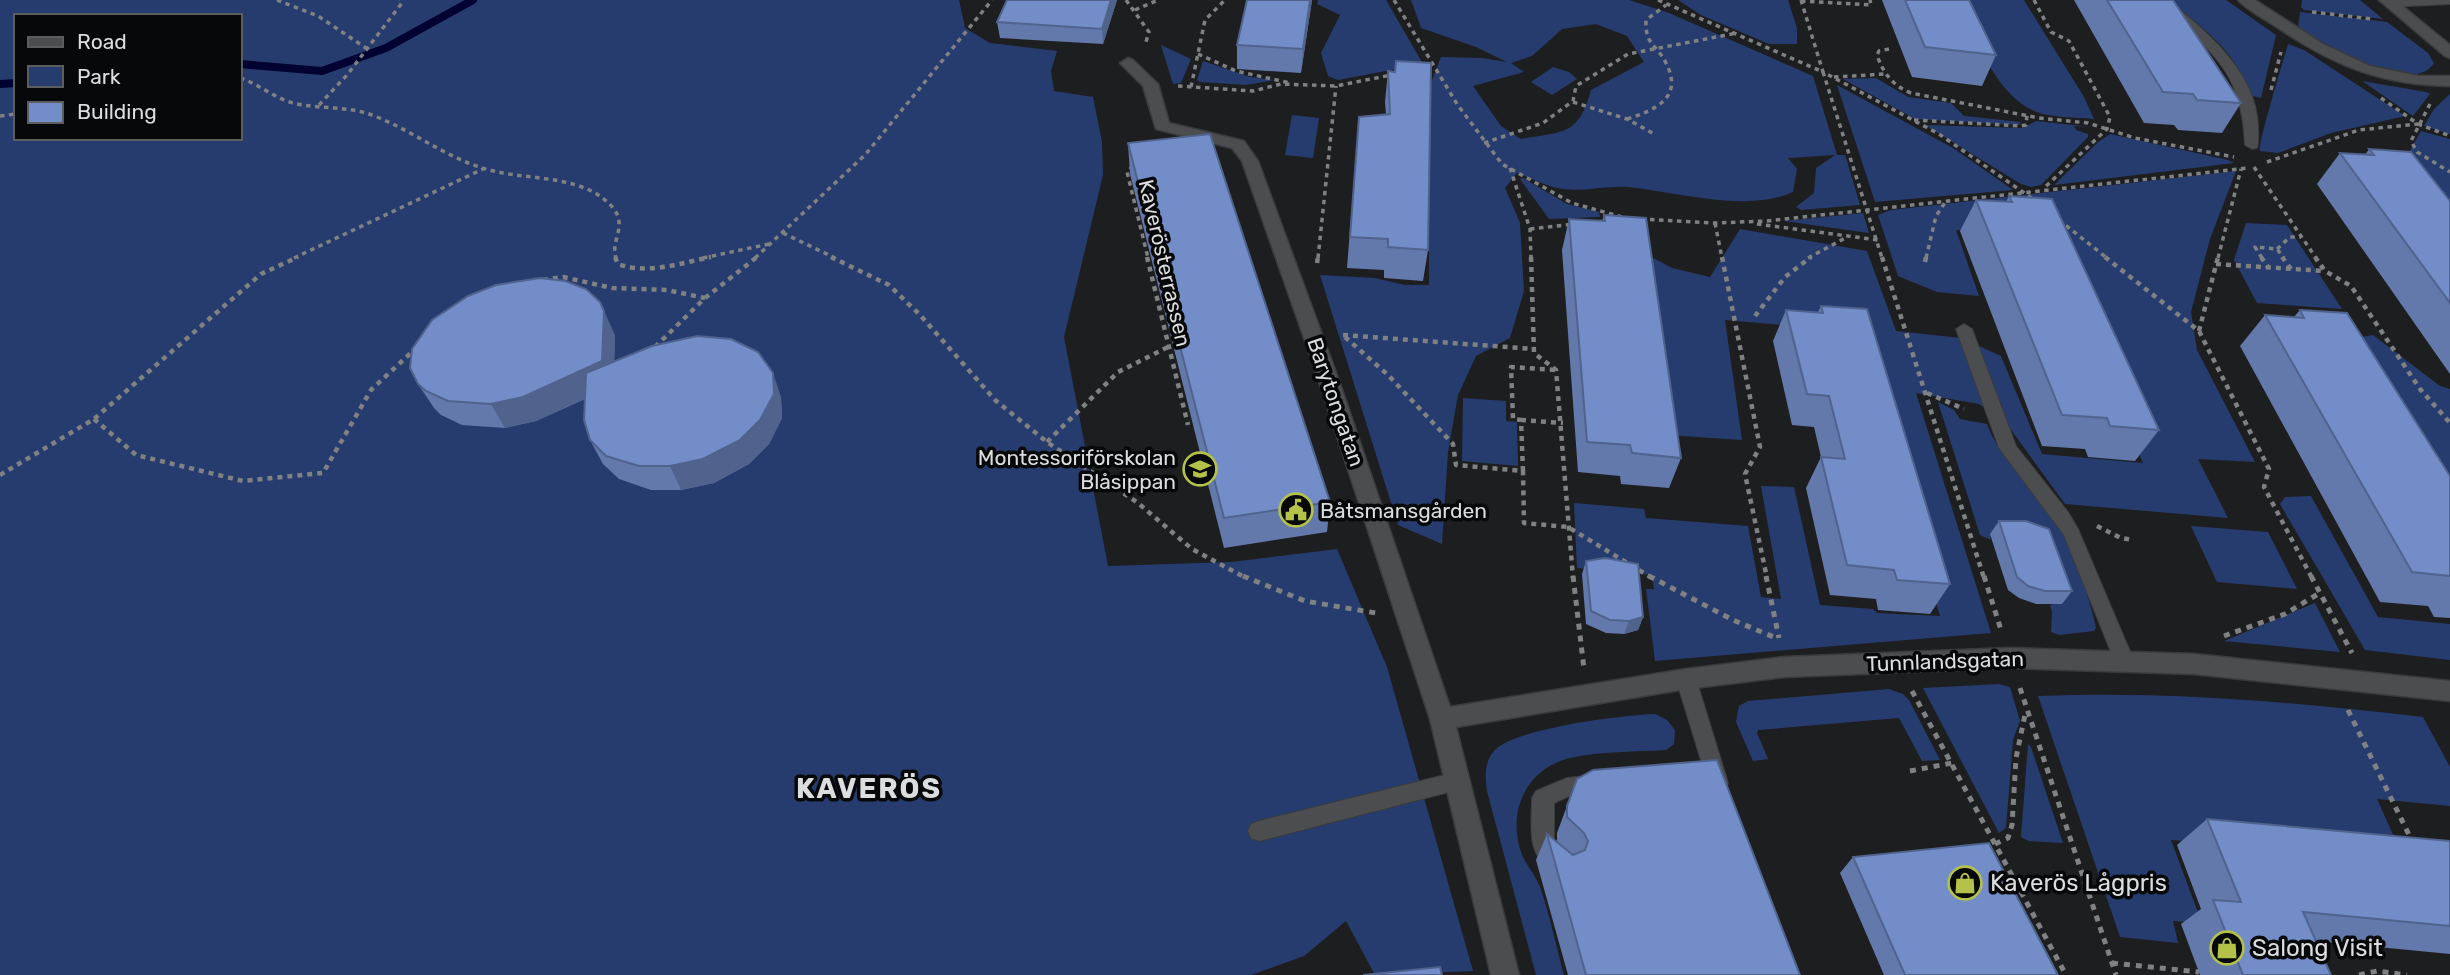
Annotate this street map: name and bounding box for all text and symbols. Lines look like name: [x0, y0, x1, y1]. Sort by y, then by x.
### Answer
legend: [14, 14, 242, 140]
text: Road: [77, 29, 127, 54]
text: Park: [77, 64, 121, 89]
text: Building: [77, 99, 157, 124]
street label: Kaverösterrassen: [1134, 177, 1196, 349]
street label: Barytongatan: [1302, 334, 1370, 470]
place label: Montessoriförskolan Blåsippan: [978, 445, 1176, 494]
school or university icon: Montessoriförskolan Blåsippan: [1181, 450, 1219, 488]
public building icon: Båtsmansgården: [1277, 491, 1315, 529]
place label: Båtsmansgården: [1320, 498, 1487, 523]
street label: Tunnlandsgatan: [1866, 646, 2024, 676]
district label: KAVERÖS: [796, 772, 942, 805]
shop icon: Kaverös Lågpris: [1946, 864, 1984, 902]
place label: Kaverös Lågpris: [1990, 869, 2167, 897]
shop icon: Salong Visit: [2208, 929, 2246, 967]
place label: Salong Visit: [2252, 934, 2383, 962]

